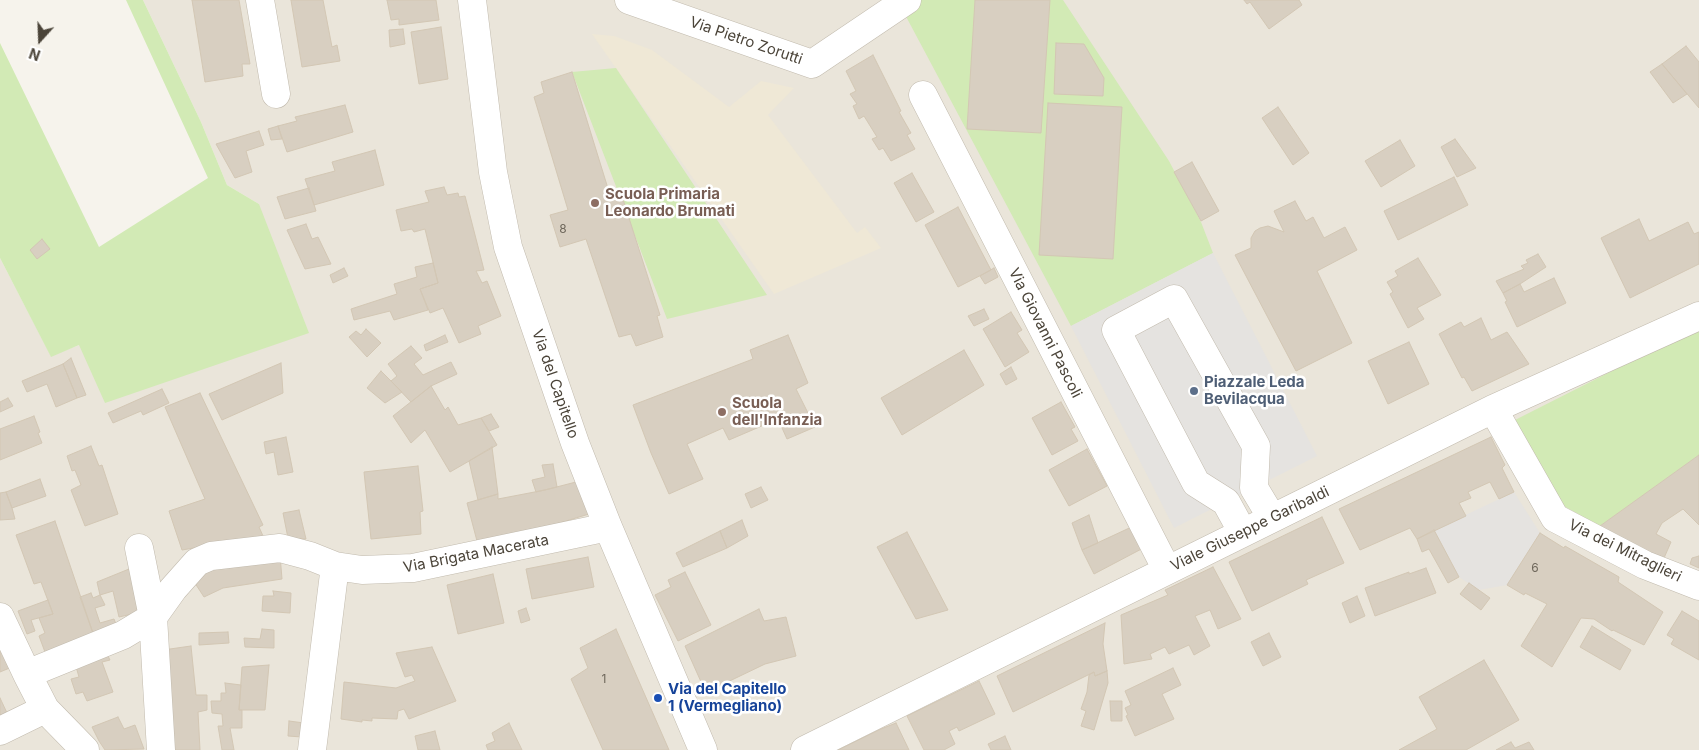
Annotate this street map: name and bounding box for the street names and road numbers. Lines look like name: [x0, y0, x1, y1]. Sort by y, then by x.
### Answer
street label: Via Pietro Zorutti: [687, 13, 805, 69]
street label: Via Giovanni Pascoli: [1004, 265, 1086, 401]
street label: Via del Capitello: [528, 327, 582, 441]
street label: Viale Giuseppe Garibaldi: [1168, 483, 1332, 575]
street label: Via dei Mitraglieri: [1566, 516, 1684, 586]
street label: Via Brigata Macerata: [402, 531, 550, 577]

